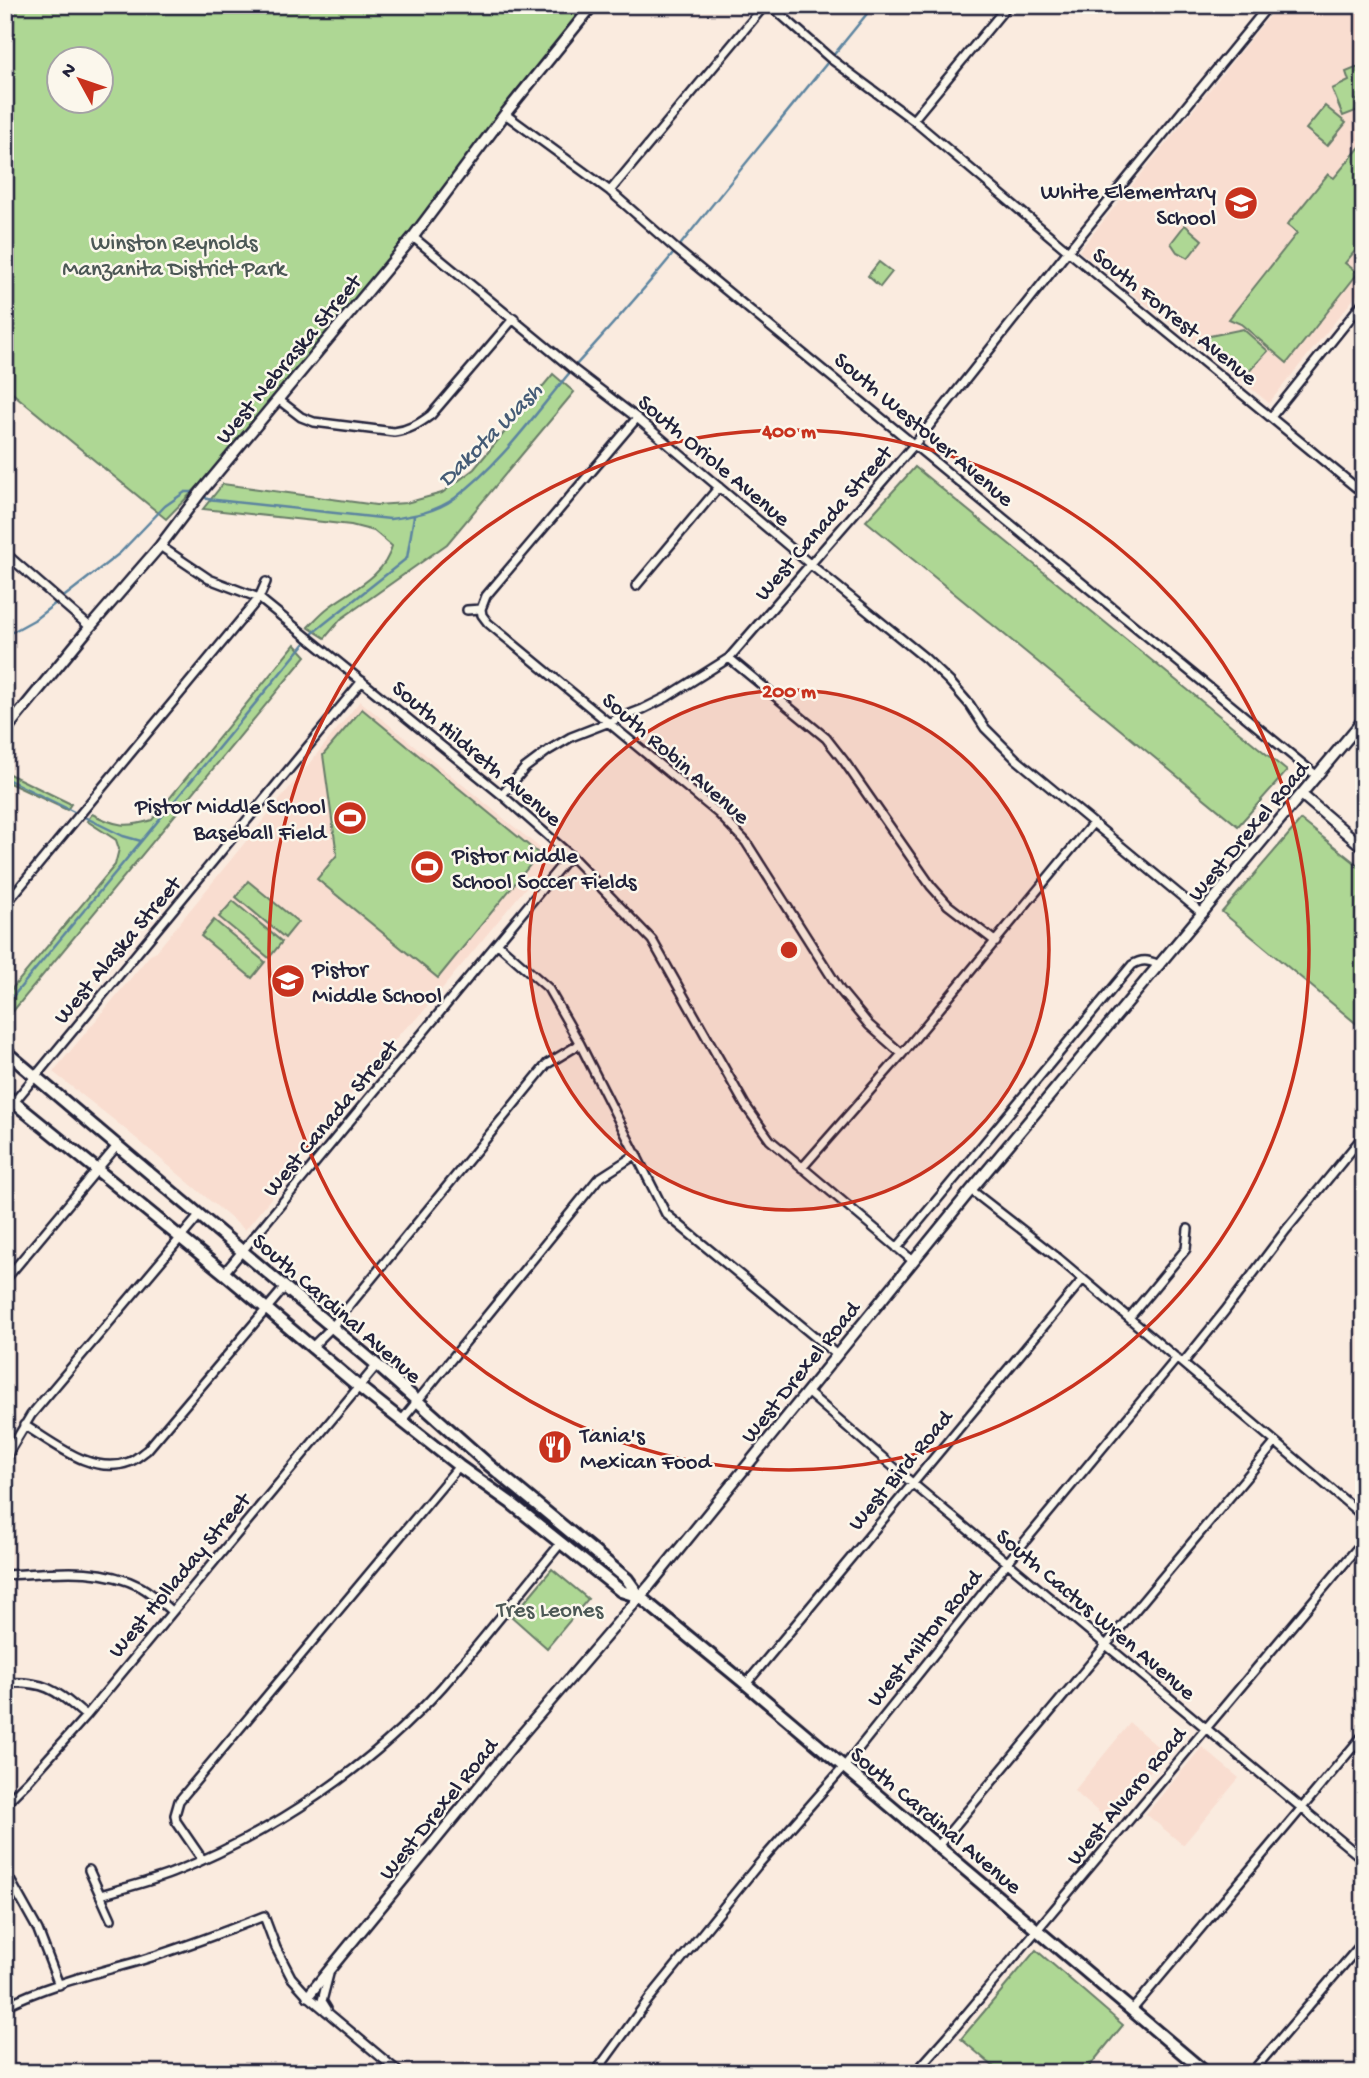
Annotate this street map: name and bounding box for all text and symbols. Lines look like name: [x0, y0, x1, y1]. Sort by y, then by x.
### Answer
north arrow: [46, 46, 116, 116]
text: N: [57, 59, 82, 83]
place label: White Elementary School: [1040, 180, 1216, 233]
school or university icon: White Elementary School: [1222, 184, 1260, 222]
park label: Winston Reynolds Manzanita District Park: [62, 231, 289, 284]
street label: South Forrest Avenue: [1086, 243, 1263, 393]
street label: West Nebraska Street: [211, 269, 369, 450]
street label: South Westover Avenue: [827, 348, 1019, 515]
water label: Dakota Wash: [433, 377, 551, 495]
street label: South Oriole Avenue: [631, 390, 795, 534]
text: 400 m: [761, 421, 816, 446]
street label: West Canada Street: [750, 440, 900, 607]
street label: South Hildreth Avenue: [385, 676, 567, 834]
text: 200 m: [762, 681, 816, 706]
street label: South Robin Avenue: [595, 688, 755, 832]
street label: West Drexel Road: [1183, 756, 1317, 908]
place label: Pistor Middle School Baseball Field: [134, 795, 328, 848]
sports icon: Pistor Middle School Baseball Field: [331, 799, 369, 837]
place label: Pistor Middle School Soccer Fields: [451, 844, 637, 897]
sports icon: Pistor Middle School Soccer Fields: [408, 848, 446, 886]
street label: West Alaska Street: [49, 871, 189, 1031]
centre of rings: [777, 938, 801, 962]
place label: Pistor Middle School: [311, 958, 442, 1011]
school or university icon: Pistor Middle School: [269, 962, 307, 1000]
street label: West Canada Street: [258, 1034, 406, 1203]
street label: South Cardinal Avenue: [245, 1229, 427, 1391]
street label: West Drexel Road: [736, 1296, 868, 1449]
street label: West Bird Road: [844, 1404, 961, 1537]
place label: Tania's Mexican Food: [578, 1424, 713, 1477]
restaurant icon: Tania's Mexican Food: [536, 1428, 574, 1466]
street label: West Holladay Street: [104, 1487, 259, 1664]
street label: South Cactus Wren Avenue: [989, 1524, 1201, 1708]
street label: West Milton Road: [862, 1564, 990, 1713]
park label: Tres Leones: [495, 1598, 604, 1625]
street label: West Alvaro Road: [1062, 1722, 1194, 1872]
street label: West Drexel Road: [374, 1733, 506, 1886]
street label: South Cardinal Avenue: [843, 1742, 1027, 1902]

